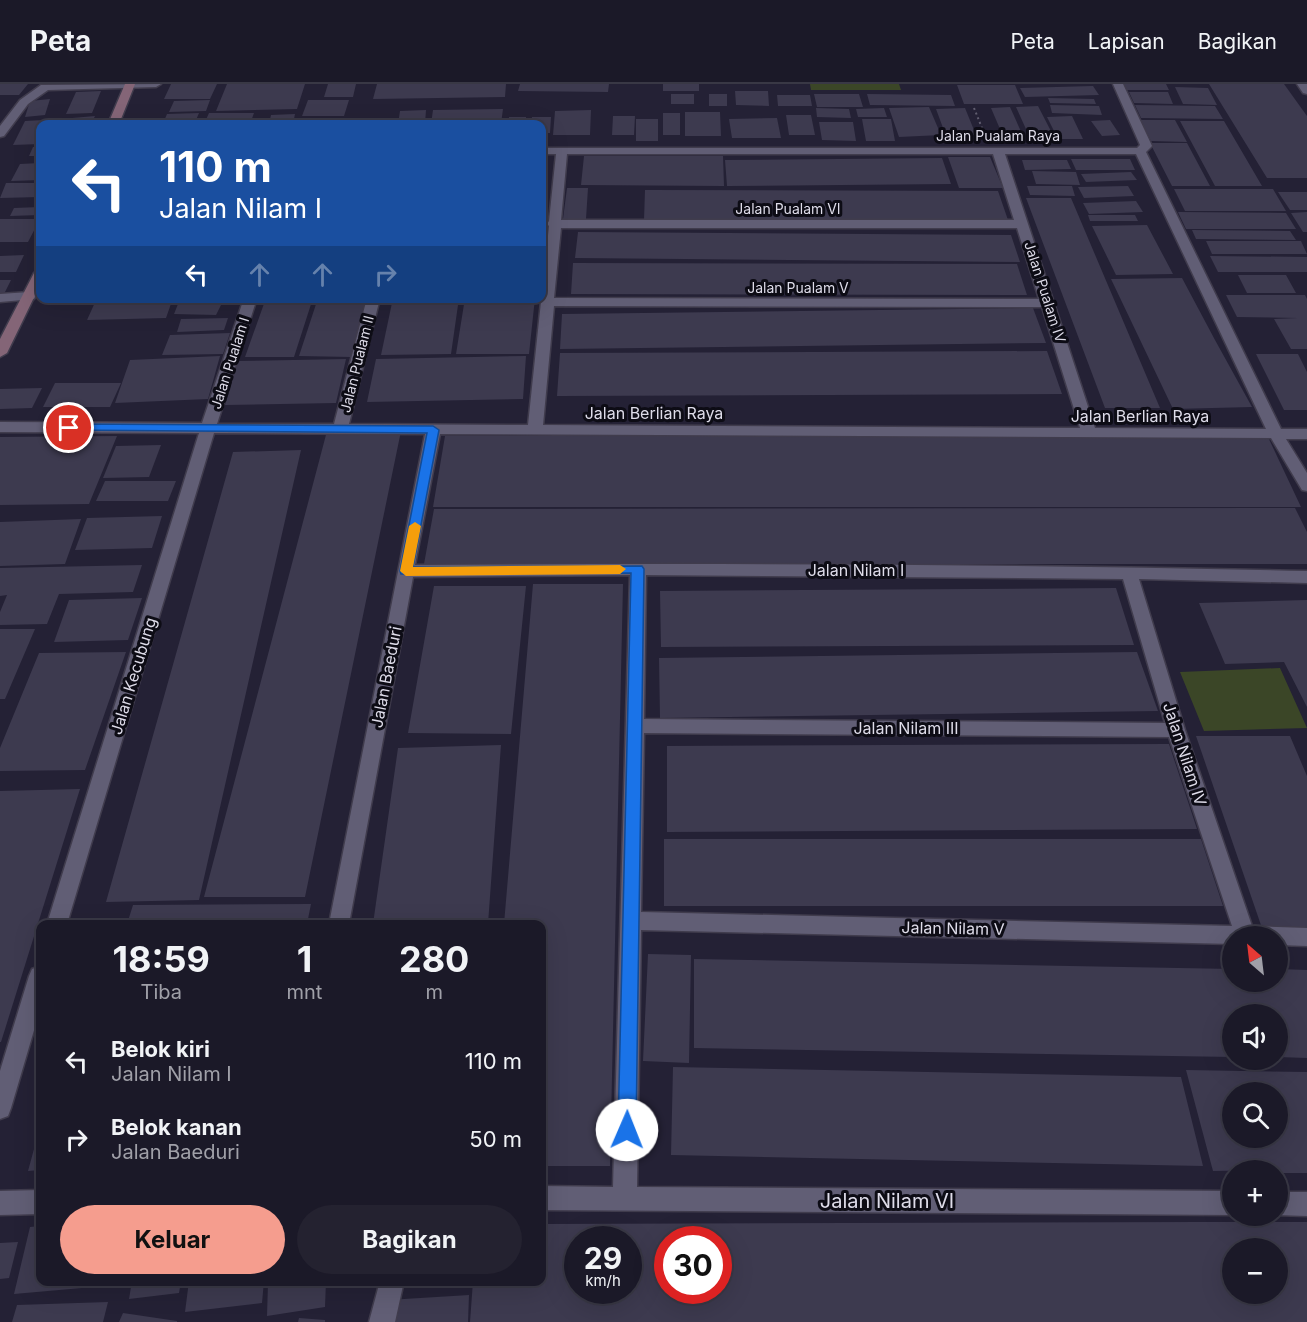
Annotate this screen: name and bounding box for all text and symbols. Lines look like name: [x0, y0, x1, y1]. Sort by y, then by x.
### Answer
text: Peta: [30, 24, 91, 58]
text: Peta: [1011, 29, 1055, 54]
text: Lapisan: [1088, 29, 1165, 54]
text: Bagikan: [1198, 29, 1277, 54]
street label: Jalan Pualam Raya: [936, 127, 1060, 144]
text: 110 m: [159, 141, 272, 192]
icon: left: [60, 144, 138, 222]
text: Jalan Nilam I: [159, 192, 322, 225]
street label: Jalan Pualam VI: [735, 200, 841, 217]
street label: Jalan Pualam IV: [1021, 239, 1070, 345]
icon: left: [180, 258, 213, 291]
icon: ahead: [243, 258, 276, 291]
icon: ahead: [306, 258, 339, 291]
icon: right: [369, 258, 402, 291]
street label: Jalan Pualam V: [747, 279, 849, 296]
street label: Jalan Pualam II: [336, 314, 377, 414]
street label: Jalan Pualam I: [207, 315, 252, 411]
pin: [43, 402, 94, 453]
street label: Jalan Berlian Raya: [585, 403, 723, 423]
street label: Jalan Berlian Raya: [1071, 406, 1209, 426]
icon: arrive: [52, 411, 85, 444]
street label: Jalan Nilam I: [808, 560, 904, 580]
street label: Jalan Kecubung: [106, 615, 160, 737]
street label: Jalan Baeduri: [366, 624, 406, 730]
street label: Jalan Nilam IV: [1159, 700, 1211, 808]
street label: Jalan Nilam III: [853, 718, 959, 738]
street label: Jalan Nilam V: [901, 917, 1005, 939]
north arrow: [1222, 926, 1288, 992]
map controls: [1222, 926, 1288, 1304]
text: 18:59: [113, 937, 210, 981]
text: 1: [297, 937, 312, 981]
text: 280: [399, 937, 469, 981]
text: Tiba: [141, 980, 182, 1004]
text: mnt: [287, 980, 322, 1004]
text: m: [425, 980, 443, 1004]
button: sound: [1222, 1004, 1288, 1070]
text: Belok kiri: [111, 1036, 210, 1062]
icon: left: [60, 1045, 93, 1078]
text: 110 m: [465, 1048, 522, 1074]
text: Jalan Nilam I: [111, 1062, 232, 1086]
button: search: [1222, 1082, 1288, 1148]
position arrow: [595, 1098, 659, 1162]
text: Belok kanan: [111, 1114, 242, 1140]
icon: right: [60, 1123, 93, 1156]
text: 50 m: [469, 1126, 522, 1152]
text: Jalan Baeduri: [111, 1140, 240, 1164]
button: +: [1222, 1160, 1288, 1226]
street label: Jalan Nilam VI: [820, 1189, 954, 1213]
button: Keluar: [60, 1205, 285, 1274]
button: Bagikan: [297, 1205, 522, 1274]
speed limit sign: 30: [654, 1226, 732, 1304]
button: −: [1222, 1238, 1288, 1304]
text: 29: [584, 1240, 622, 1276]
text: km/h: [585, 1271, 621, 1290]

